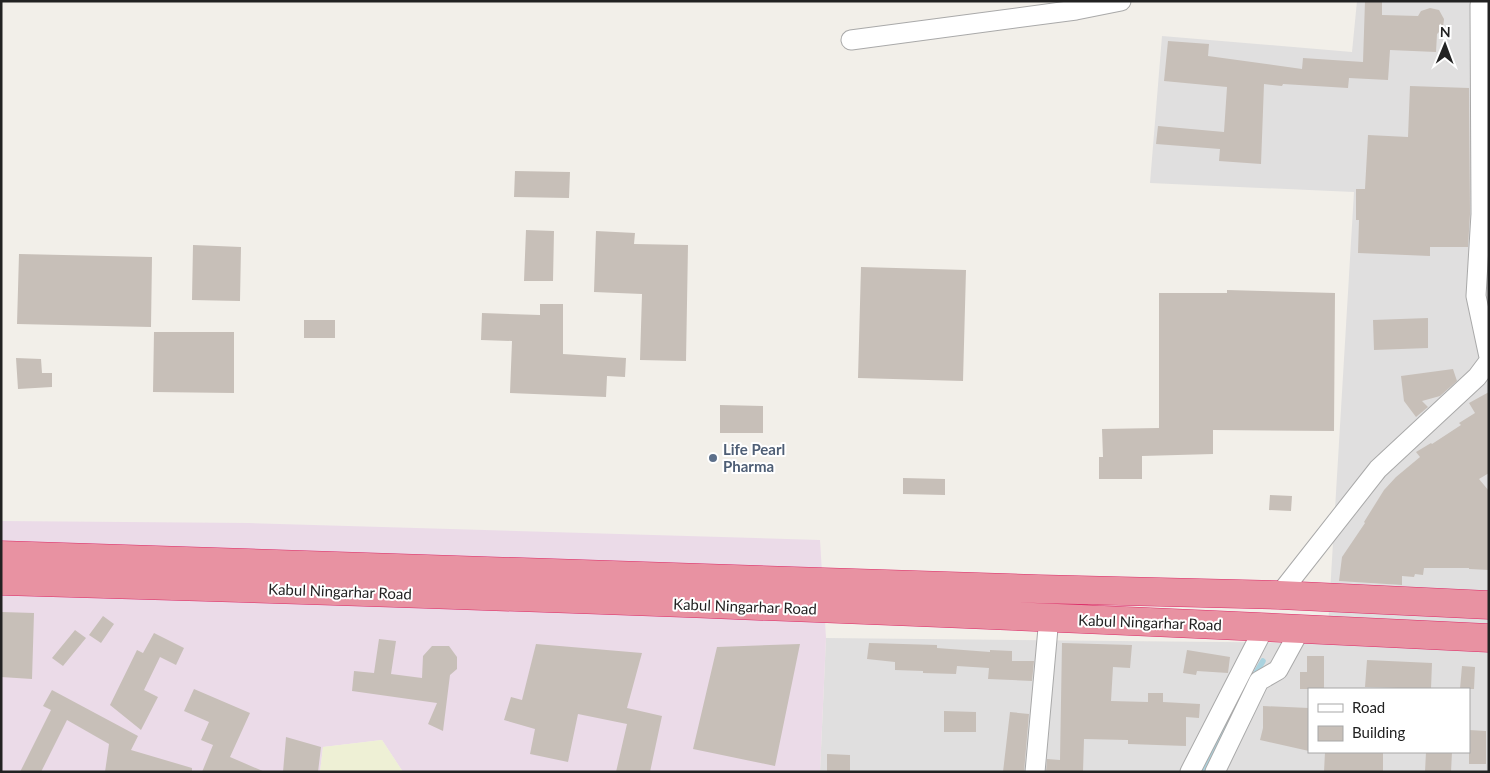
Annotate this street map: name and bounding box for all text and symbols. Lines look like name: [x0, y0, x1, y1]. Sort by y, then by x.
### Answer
north arrow: [1420, 20, 1470, 70]
text: N: [1440, 23, 1451, 40]
place label: Life Pearl Pharma: [723, 440, 785, 475]
marker: Life Pearl Pharma: [707, 452, 719, 464]
street label: Kabul Ningarhar Road: [268, 579, 412, 603]
street label: Kabul Ningarhar Road: [673, 594, 817, 618]
street label: Kabul Ningarhar Road: [1078, 610, 1222, 634]
legend: [1308, 688, 1470, 753]
text: Road: [1352, 698, 1385, 716]
text: Building: [1352, 723, 1405, 741]

